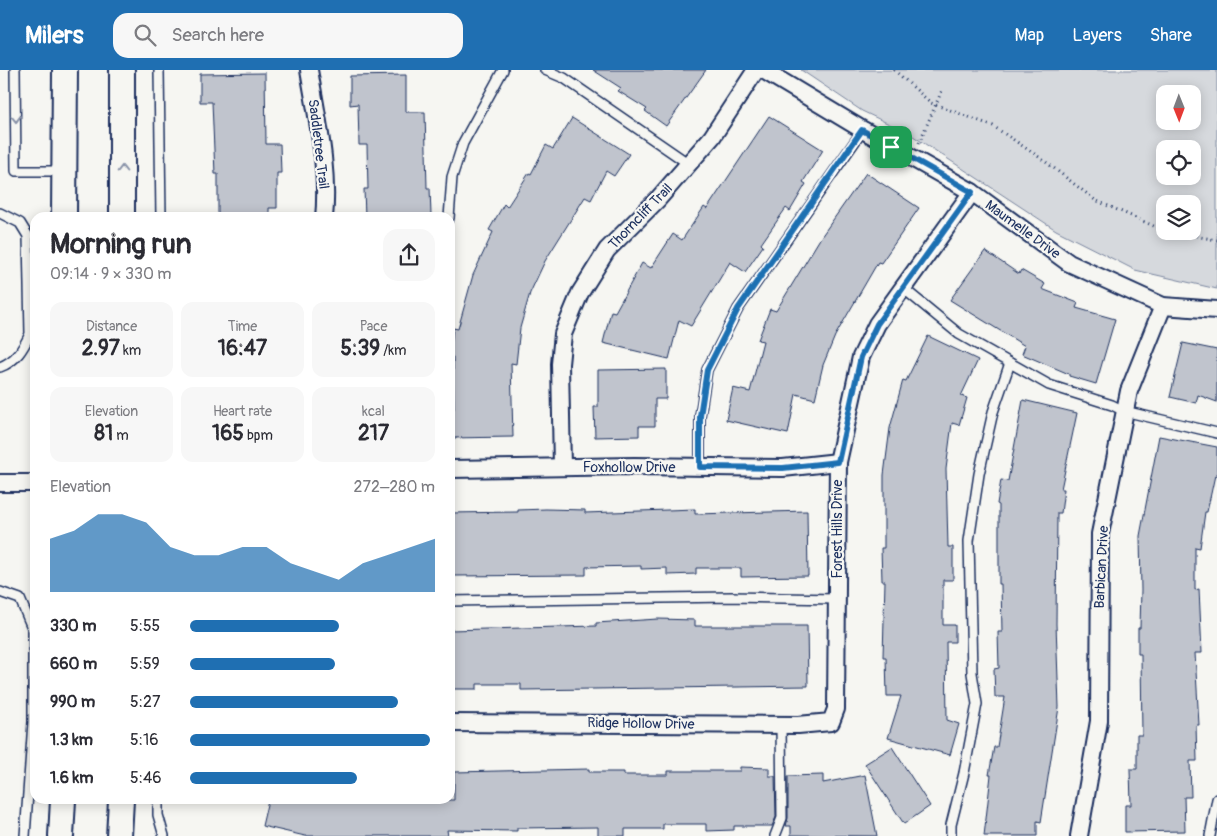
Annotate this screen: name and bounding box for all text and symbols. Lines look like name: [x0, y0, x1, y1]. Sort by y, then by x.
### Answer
search box: [113, 13, 463, 58]
text: Milers: [25, 21, 83, 50]
icon: search: [131, 21, 159, 49]
text: Search here: [171, 23, 264, 47]
text: Map: [1015, 24, 1044, 47]
text: Layers: [1072, 24, 1122, 47]
text: Share: [1150, 24, 1192, 47]
north arrow: [1156, 85, 1201, 130]
map controls: [1156, 85, 1201, 240]
street label: Saddletree Trail: [305, 98, 332, 190]
one-way arrow: [11, 115, 21, 123]
pin: [870, 126, 912, 168]
icon: arrive: [877, 133, 905, 161]
button: locate: [1156, 140, 1201, 185]
one-way arrow: [117, 165, 127, 172]
street label: Thorncliff Trail: [605, 180, 676, 253]
button: layers: [1156, 195, 1201, 240]
street label: Maumelle Drive: [982, 196, 1064, 262]
text: Morning run: [50, 227, 192, 262]
button: share: [383, 229, 435, 281]
text: 09:14 · 9 × 330 m: [50, 264, 172, 284]
text: Distance: [86, 318, 137, 335]
text: Time: [228, 318, 257, 335]
text: Pace: [360, 318, 387, 335]
text: 2.97: [82, 335, 120, 362]
text: 16:47: [218, 335, 267, 362]
text: 5:39: [341, 335, 380, 362]
text: km: [120, 342, 141, 359]
text: /km: [380, 342, 406, 359]
text: Elevation: [85, 403, 138, 420]
text: Heart rate: [213, 403, 272, 420]
text: kcal: [362, 403, 385, 420]
text: 81: [94, 420, 113, 447]
text: 165: [212, 420, 244, 447]
text: 217: [358, 420, 389, 447]
text: m: [113, 427, 129, 444]
text: bpm: [244, 427, 273, 444]
street label: Foxhollow Drive: [583, 459, 675, 476]
text: Elevation: [50, 477, 111, 497]
text: 272–280 m: [354, 477, 435, 497]
street label: Forest Hills Drive: [829, 479, 846, 579]
street label: Barbican Drive: [1091, 525, 1112, 609]
text: 330 m: [50, 616, 96, 636]
text: 5:55: [130, 616, 160, 636]
text: 660 m: [50, 654, 97, 674]
text: 5:59: [130, 654, 160, 674]
text: 990 m: [50, 692, 95, 712]
text: 5:27: [130, 692, 160, 712]
street label: Ridge Hollow Drive: [587, 714, 695, 733]
text: 1.3 km: [50, 730, 93, 750]
text: 5:16: [130, 730, 159, 750]
text: 1.6 km: [50, 768, 93, 788]
text: 5:46: [130, 768, 162, 788]

